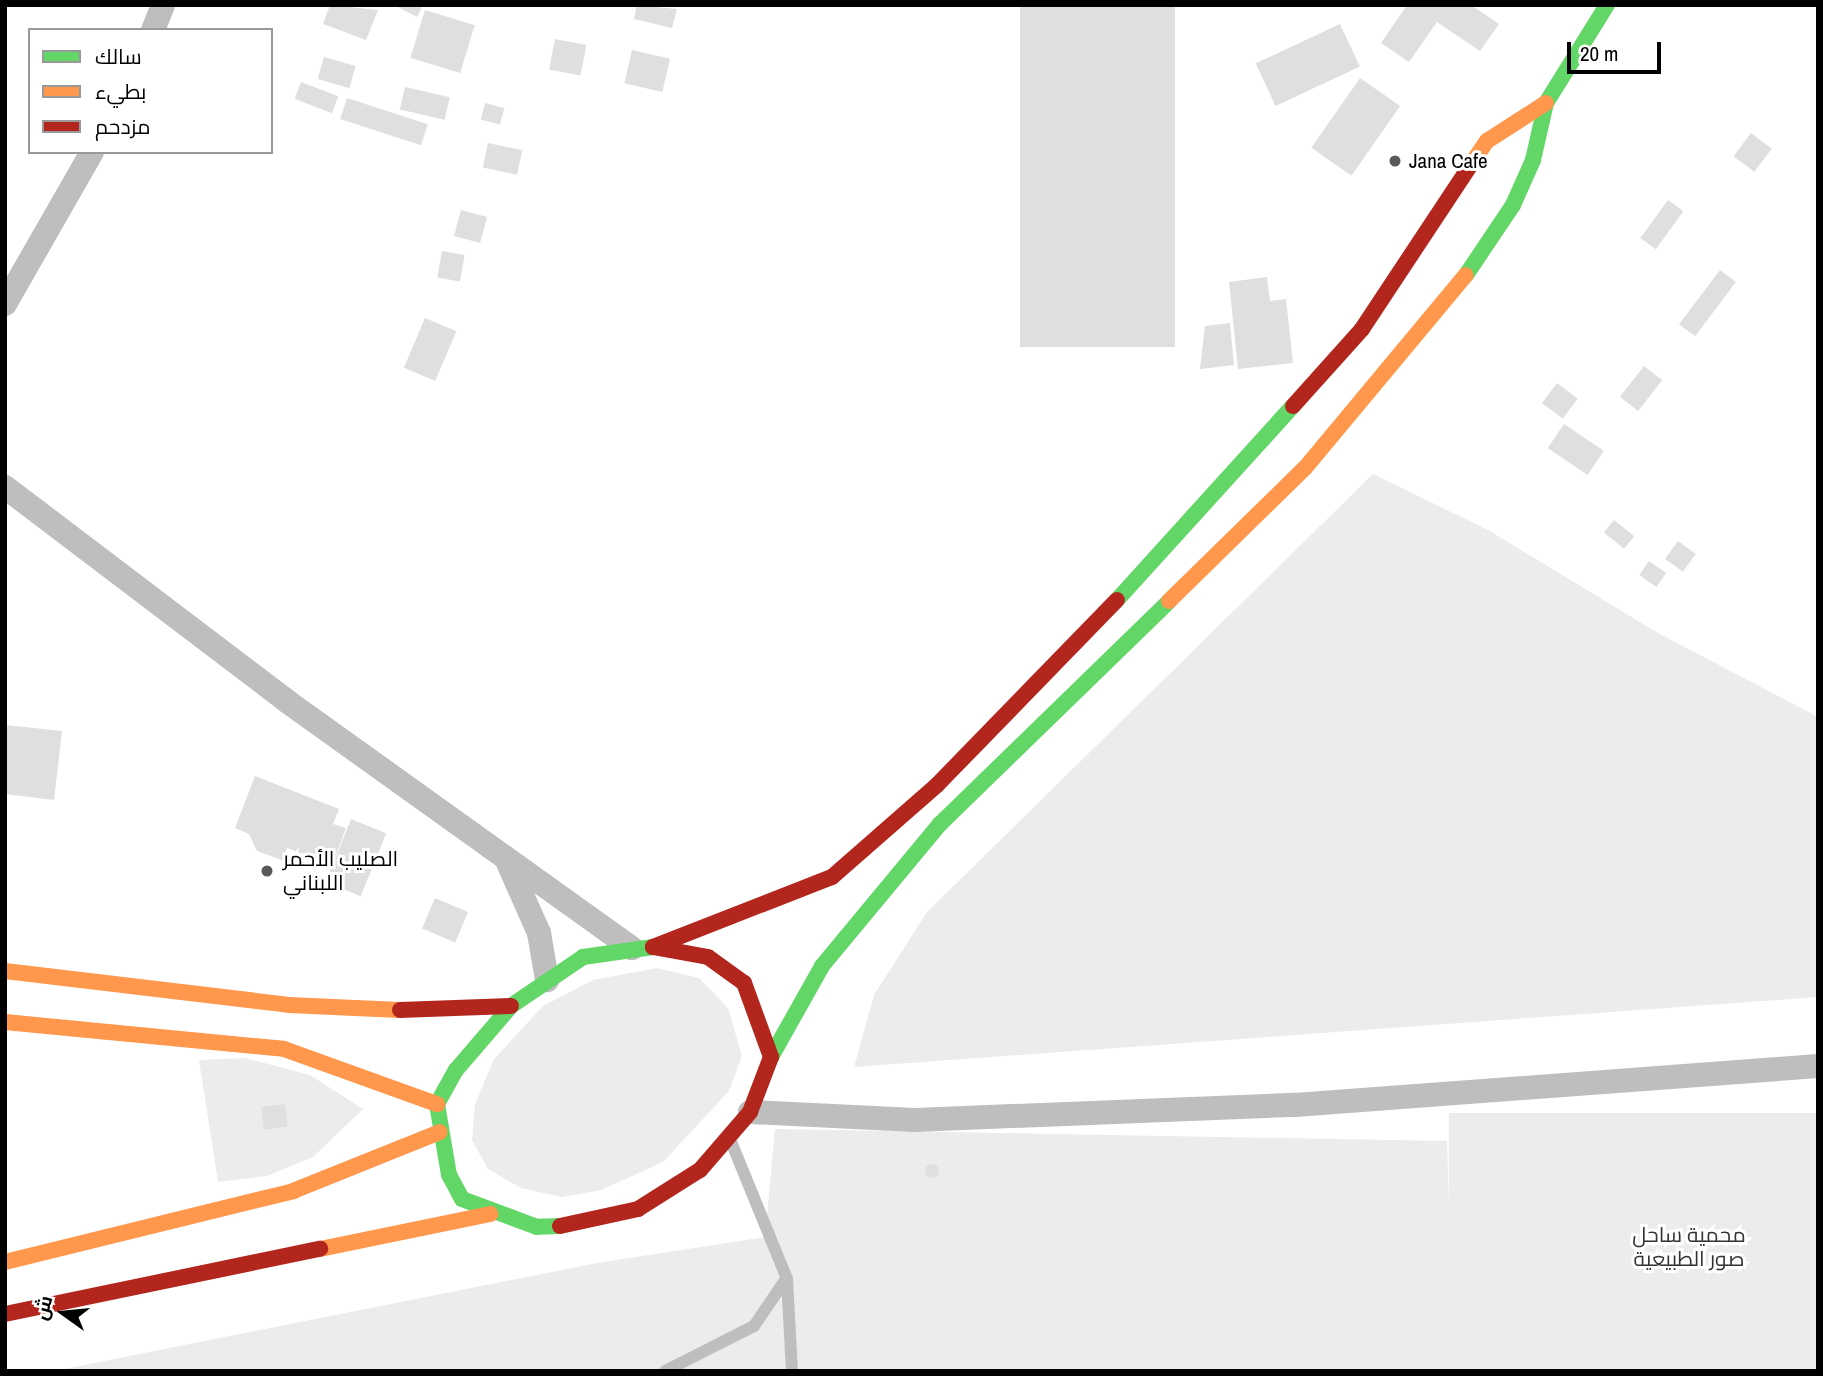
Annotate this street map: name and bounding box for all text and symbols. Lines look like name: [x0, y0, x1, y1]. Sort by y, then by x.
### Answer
legend: [28, 28, 273, 154]
scale bar: [1571, 28, 1666, 72]
text: 20 m: [1580, 39, 1618, 68]
text: سالك: [95, 42, 142, 71]
text: بطيء: [95, 77, 146, 106]
text: مزدحم: [95, 112, 150, 141]
place label: Jana Cafe: [1409, 148, 1487, 174]
marker: Jana Cafe: [1387, 153, 1403, 169]
place label: الصليب الأحمر اللبناني: [283, 846, 398, 896]
marker: الصليب الأحمر اللبناني: [257, 861, 277, 881]
park label: محمية ساحل صور الطبيعية: [1632, 1222, 1746, 1272]
north arrow: [28, 1278, 98, 1348]
text: ش: [27, 1292, 58, 1323]

